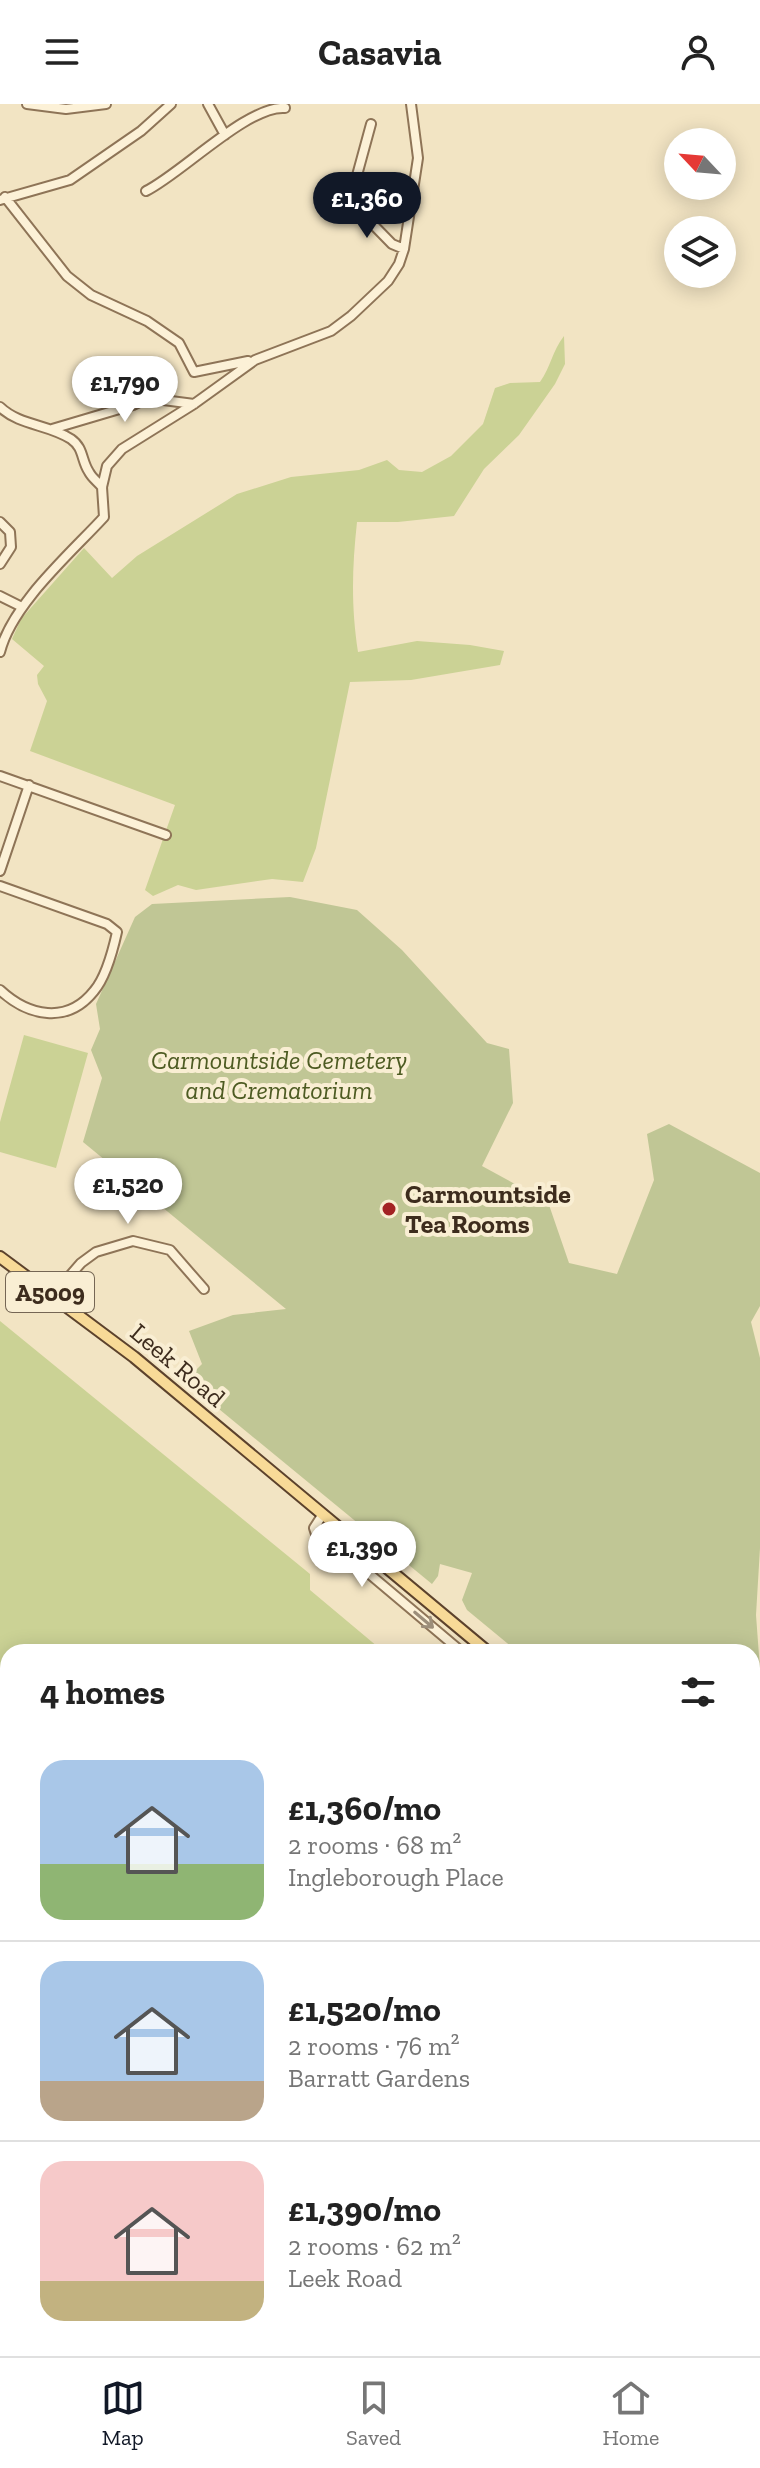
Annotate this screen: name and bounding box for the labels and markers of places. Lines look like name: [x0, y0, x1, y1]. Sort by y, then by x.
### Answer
pin: £1,360: [302, 172, 432, 240]
pin: £1,790: [60, 356, 190, 424]
pin: £1,520: [63, 1158, 193, 1226]
place label: Carmountside Tea Rooms: [405, 1178, 571, 1240]
marker: Carmountside Tea Rooms: [380, 1200, 398, 1218]
pin: £1,390: [297, 1521, 427, 1589]

